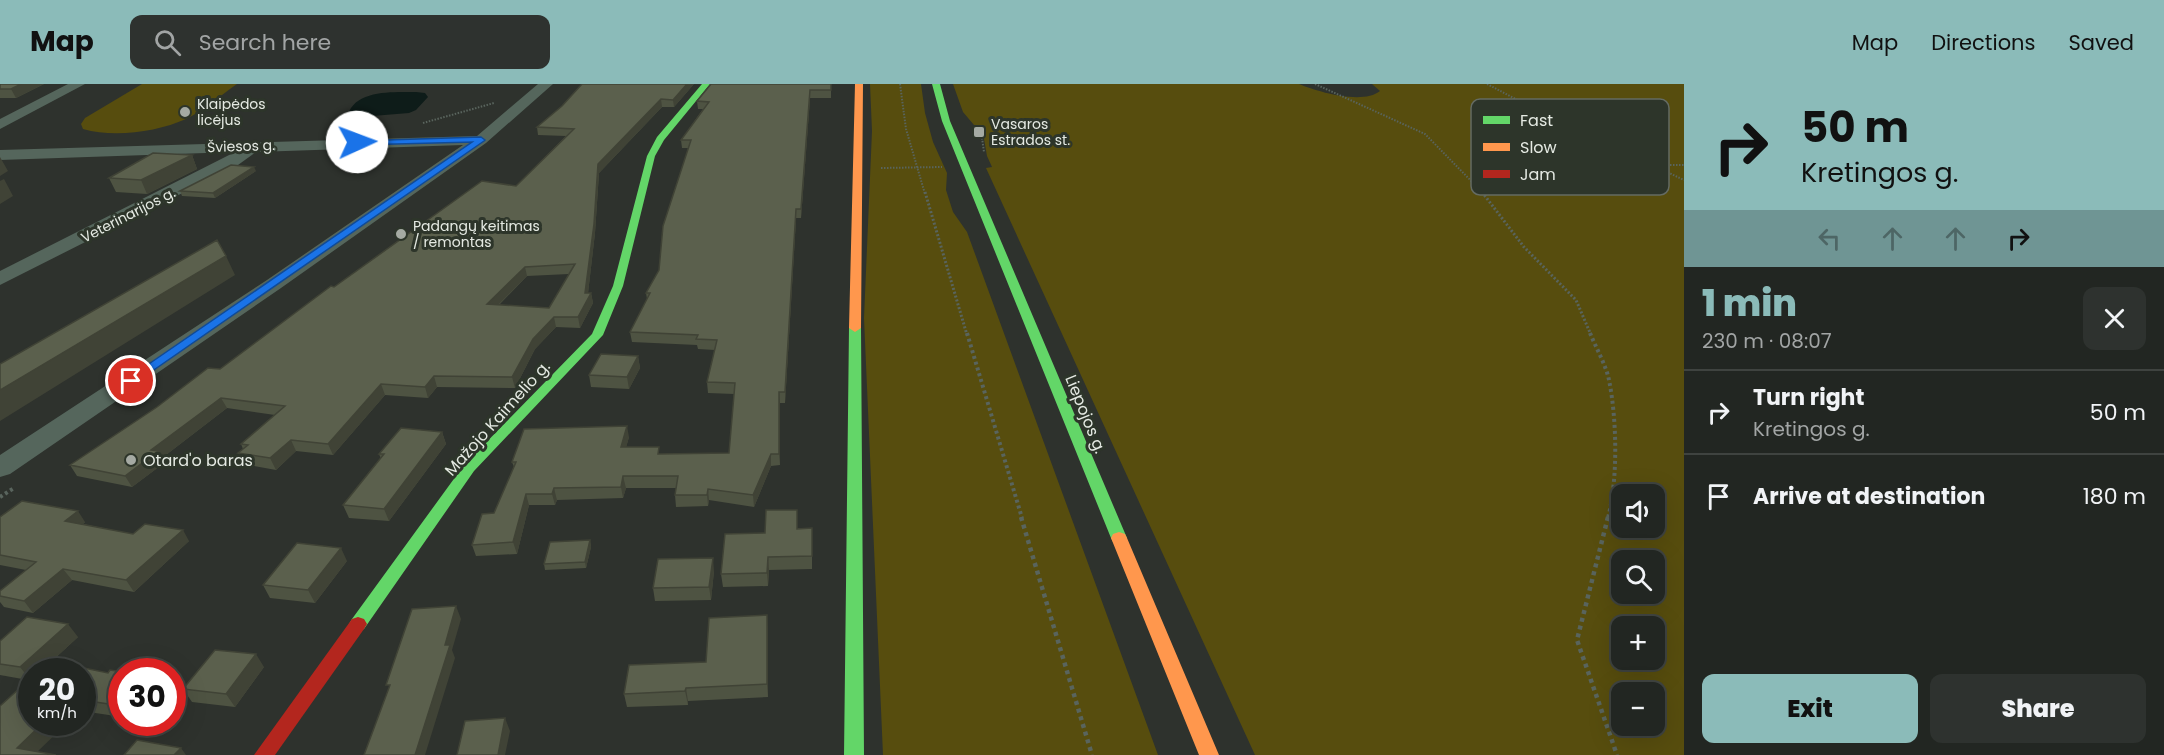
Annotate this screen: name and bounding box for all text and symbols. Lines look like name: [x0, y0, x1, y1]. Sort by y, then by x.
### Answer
search box: [130, 15, 550, 69]
text: Map: [30, 22, 94, 61]
icon: search: [151, 26, 184, 59]
text: Search here: [199, 27, 331, 58]
text: Map: [1852, 28, 1898, 57]
text: Directions: [1931, 28, 2035, 57]
text: Saved: [2068, 28, 2134, 57]
place label: Klaipėdos licėjus: [197, 94, 266, 130]
text: 50 m: [1801, 98, 1909, 157]
legend: [1471, 99, 1669, 195]
marker: Klaipėdos licėjus: [178, 105, 192, 119]
icon: right: [1702, 108, 1780, 186]
text: Fast: [1520, 109, 1553, 132]
position arrow: [325, 110, 389, 174]
place label: Vasaros Estrados st.: [991, 114, 1070, 150]
marker: Vasaros Estrados st.: [972, 125, 986, 139]
street label: Šviesos g.: [207, 135, 275, 157]
text: Slow: [1520, 136, 1557, 159]
text: Kretingos g.: [1801, 154, 1959, 191]
text: Jam: [1520, 163, 1556, 186]
street label: Veterinarijos g.: [77, 183, 179, 247]
place label: Padangų keitimas / remontas: [413, 216, 540, 252]
icon: left: [1813, 222, 1846, 255]
icon: ahead: [1876, 222, 1909, 255]
icon: ahead: [1939, 222, 1972, 255]
icon: right: [2002, 222, 2035, 255]
marker: Padangų keitimas / remontas: [394, 227, 408, 241]
text: 1 min: [1702, 278, 1797, 329]
button: close: [2083, 287, 2146, 350]
text: 230 m · 08:07: [1702, 327, 1832, 355]
pin: [105, 355, 156, 406]
street label: Mažojo Kaimelio g.: [439, 356, 555, 481]
icon: arrive: [114, 364, 147, 397]
street label: Liepojos g.: [1059, 371, 1112, 457]
text: Turn right: [1753, 382, 1864, 413]
icon: right: [1702, 396, 1735, 429]
text: 50 m: [2090, 397, 2146, 428]
text: Kretingos g.: [1753, 415, 1870, 443]
place label: Otard'o baras: [143, 449, 253, 472]
marker: Otard'o baras: [124, 453, 138, 467]
icon: arrive: [1702, 480, 1735, 513]
text: Arrive at destination: [1753, 481, 1985, 512]
text: 180 m: [2083, 481, 2146, 512]
map controls: [1611, 484, 1665, 736]
button: sound: [1611, 484, 1665, 538]
button: search: [1611, 550, 1665, 604]
button: +: [1611, 616, 1665, 670]
speed limit sign: 30: [108, 658, 186, 736]
text: 20: [39, 668, 75, 711]
button: Exit: [1702, 674, 1918, 743]
button: Share: [1930, 674, 2146, 743]
button: −: [1611, 682, 1665, 736]
text: km/h: [37, 702, 77, 723]

